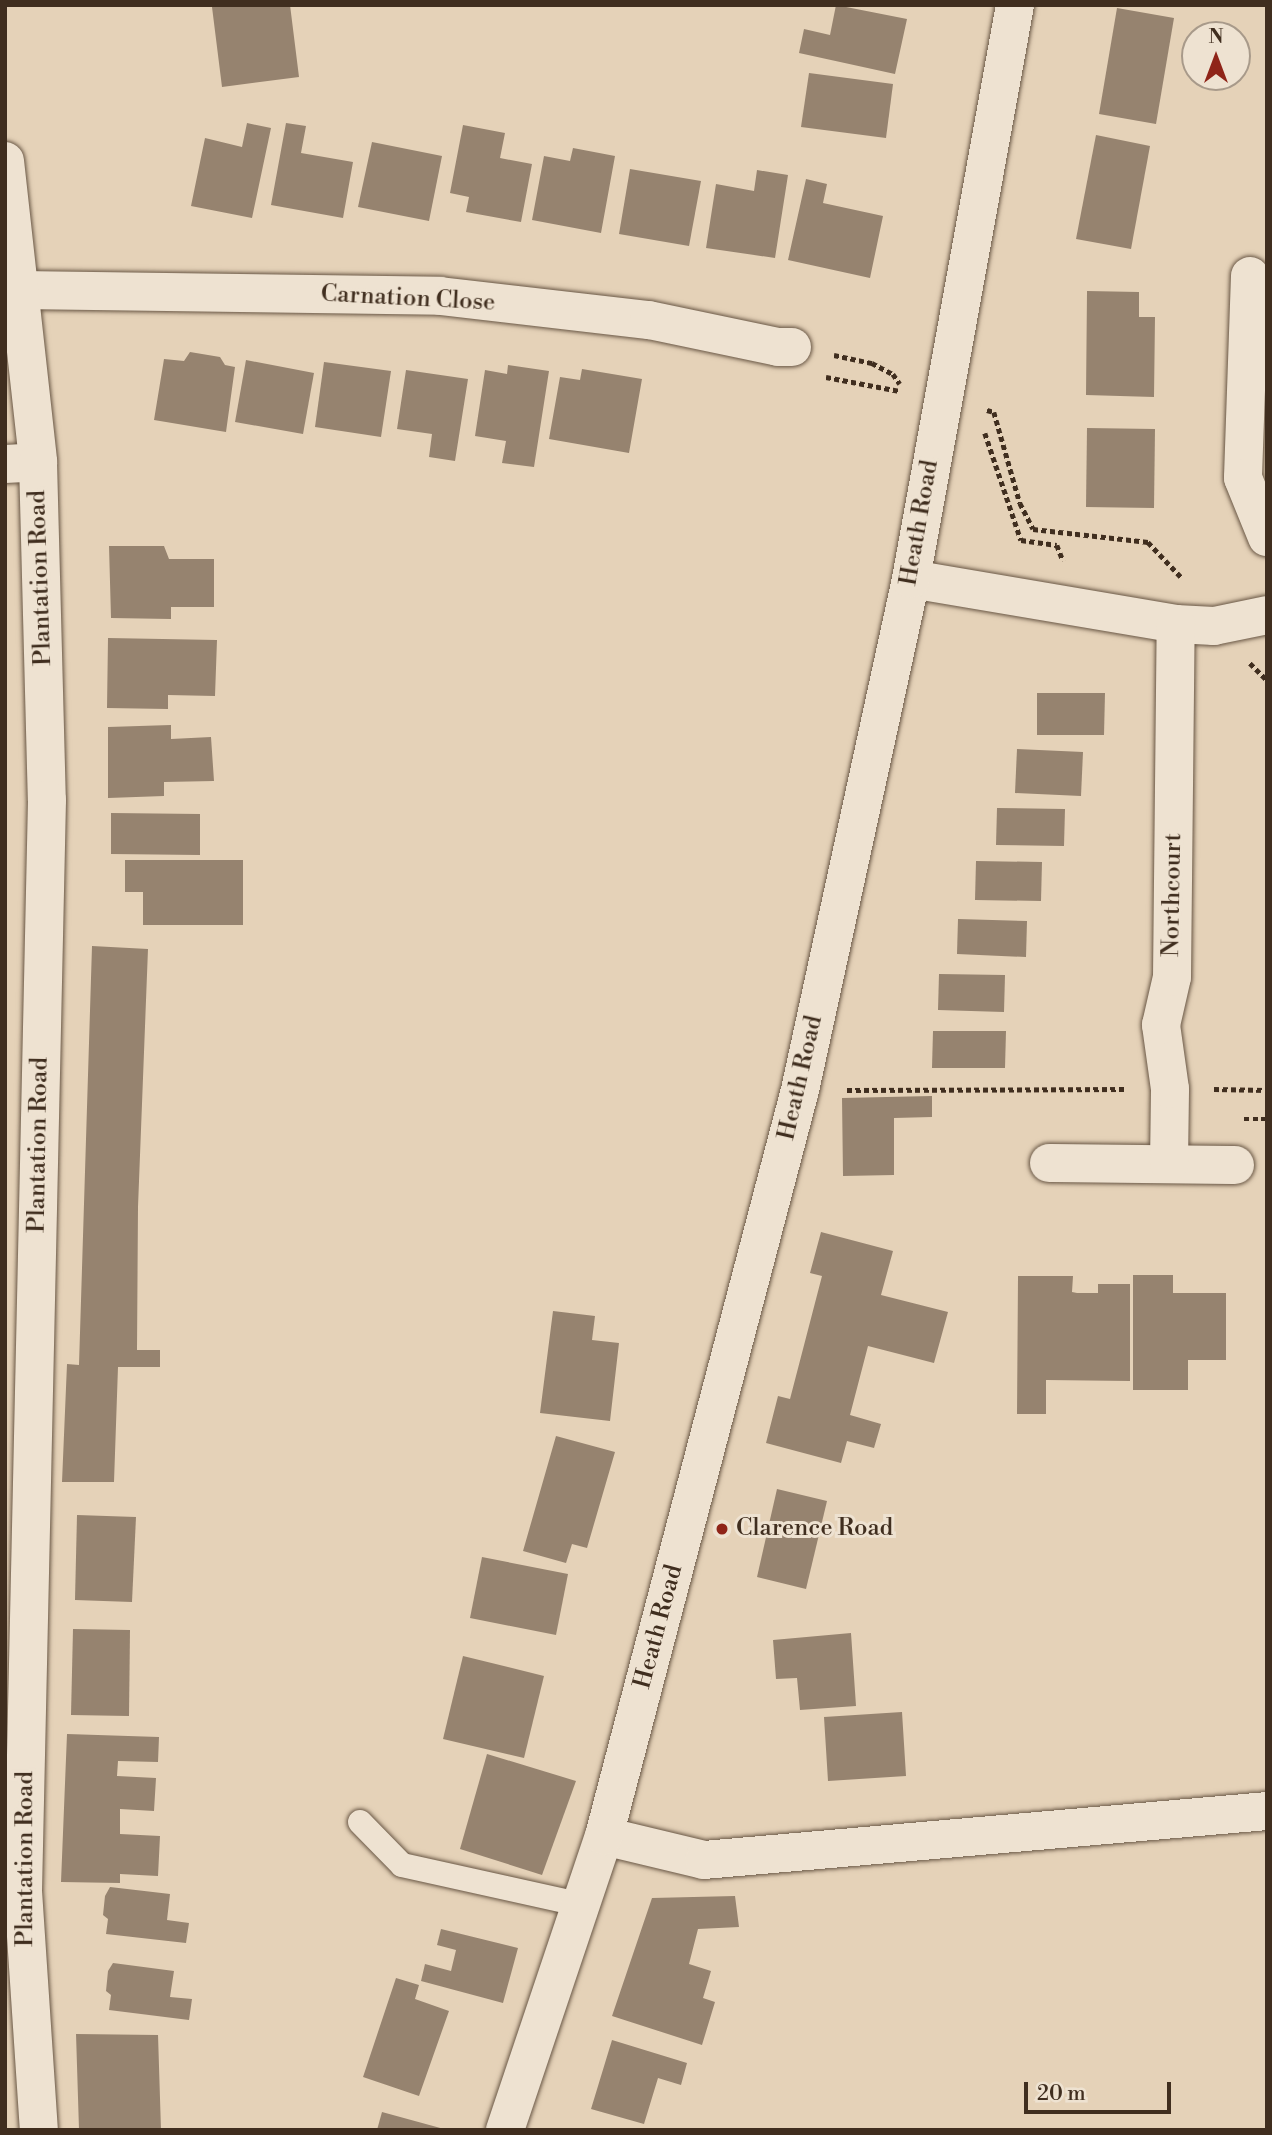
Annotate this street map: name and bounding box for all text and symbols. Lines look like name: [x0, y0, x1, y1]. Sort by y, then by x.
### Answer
north arrow: [1181, 21, 1251, 91]
text: N: [1208, 25, 1224, 49]
street label: Carnation Close: [320, 280, 496, 318]
street label: Heath Road: [895, 458, 945, 588]
street label: Plantation Road: [24, 490, 58, 666]
street label: Northcourt: [1158, 833, 1188, 957]
street label: Heath Road: [773, 1013, 829, 1143]
street label: Plantation Road: [23, 1057, 55, 1233]
place label: Clarence Road: [736, 1515, 893, 1543]
marker: Clarence Road: [714, 1521, 730, 1537]
street label: Heath Road: [629, 1562, 689, 1692]
street label: Plantation Road: [12, 1771, 40, 1947]
scale bar: [1027, 2068, 1174, 2112]
text: 20 m: [1037, 2081, 1086, 2107]

